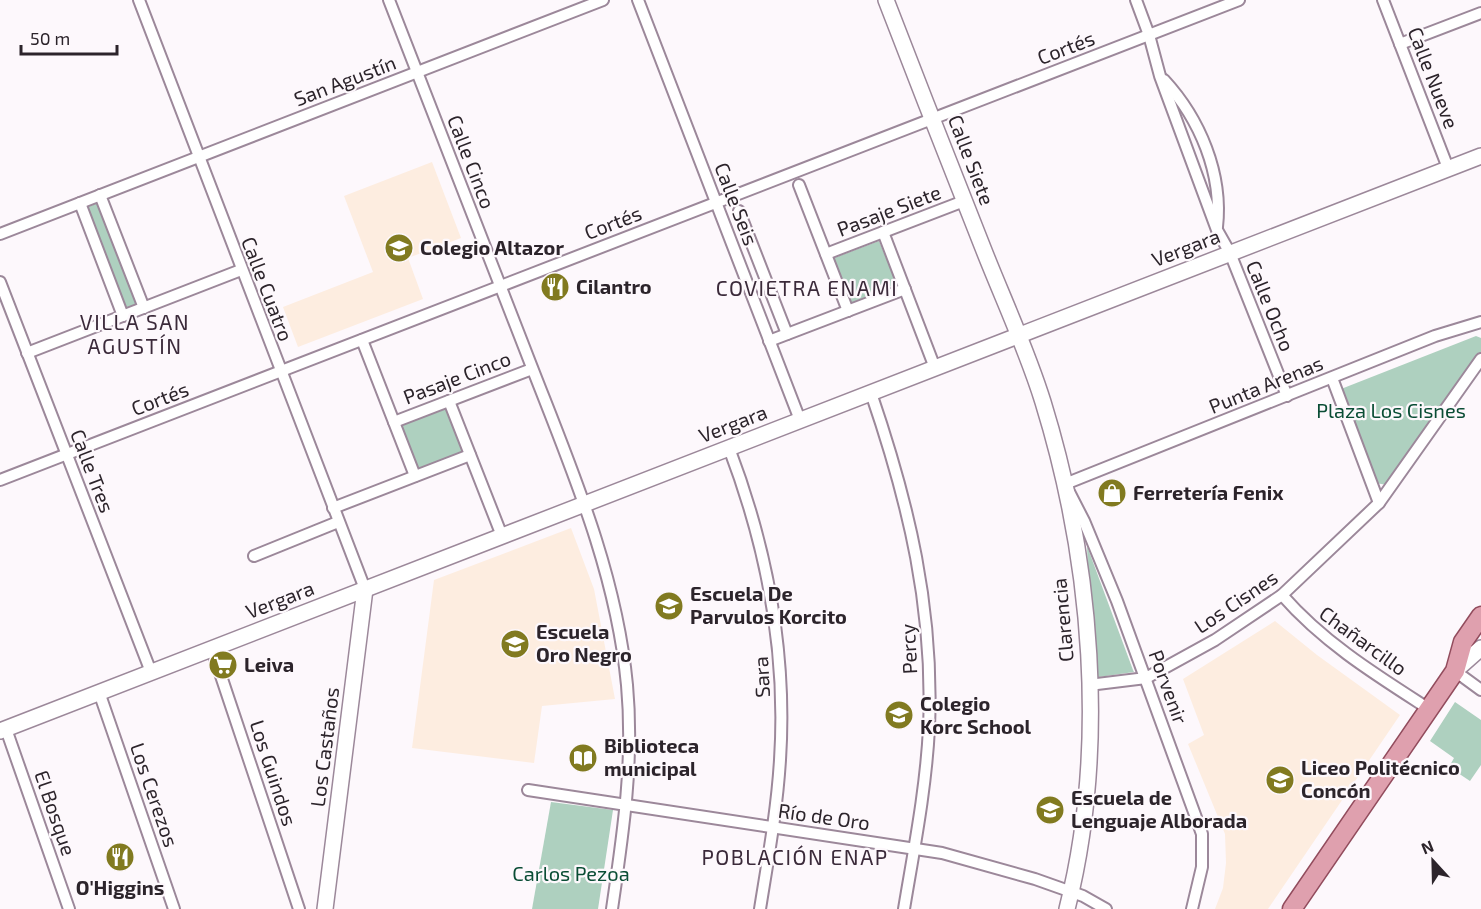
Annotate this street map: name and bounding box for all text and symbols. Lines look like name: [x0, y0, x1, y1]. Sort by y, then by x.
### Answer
scale bar: [21, 18, 117, 56]
street label: Calle Nueve: [1404, 23, 1464, 132]
street label: Cortés: [1034, 25, 1098, 69]
text: 50 m: [30, 27, 70, 49]
street label: San Agustín: [290, 50, 399, 110]
street label: Calle Cinco: [443, 111, 501, 212]
street label: Calle Siete: [944, 111, 1000, 208]
street label: Calle Seis: [710, 159, 764, 248]
street label: Pasaje Siete: [833, 179, 944, 241]
street label: Cortés: [581, 200, 645, 244]
street label: Vergara: [1148, 223, 1223, 271]
school or university icon: Colegio Altazor: [383, 232, 415, 264]
street label: Calle Cuatro: [237, 233, 299, 344]
place label: Colegio Altazor: [420, 235, 564, 259]
street label: Calle Ocho: [1242, 257, 1300, 354]
restaurant icon: Cilantro: [539, 271, 571, 303]
place label: Cilantro: [576, 274, 652, 298]
district label: COVIETRA ENAMI: [716, 275, 898, 300]
district label: VILLA SAN AGUSTÍN: [80, 309, 190, 358]
street label: Pasaje Cinco: [400, 346, 514, 409]
street label: Punta Arenas: [1205, 350, 1326, 418]
street label: Cortés: [128, 376, 192, 420]
park label: Plaza Los Cisnes: [1316, 398, 1466, 422]
street label: Vergara: [695, 399, 770, 447]
street label: Calle Tres: [66, 426, 120, 516]
shop icon: Ferretería Fenix: [1096, 477, 1128, 509]
place label: Ferretería Fenix: [1133, 480, 1284, 504]
street label: Los Cisnes: [1189, 565, 1282, 638]
street label: Vergara: [242, 575, 317, 623]
street label: Clarencia: [1046, 577, 1078, 663]
place label: Escuela De Parvulos Korcito: [690, 581, 847, 628]
school or university icon: Escuela De Parvulos Korcito: [653, 590, 685, 622]
street label: Chañarcillo: [1315, 600, 1412, 680]
place label: Escuela Oro Negro: [536, 619, 632, 666]
street label: Percy: [895, 623, 921, 675]
school or university icon: Escuela Oro Negro: [499, 628, 531, 660]
street label: Porvenir: [1145, 646, 1193, 727]
supermarket icon: Leiva: [207, 649, 239, 681]
place label: Leiva: [244, 652, 294, 676]
street label: Sara: [748, 656, 774, 698]
street label: Los Castaños: [305, 686, 343, 808]
place label: Colegio Korc School: [920, 691, 1032, 738]
school or university icon: Colegio Korc School: [883, 699, 915, 731]
street label: Los Guindos: [246, 717, 302, 829]
place label: Biblioteca municipal: [604, 733, 699, 780]
street label: Los Cerezos: [126, 739, 184, 850]
library icon: Biblioteca municipal: [567, 742, 599, 774]
place label: Liceo Politécnico Concón: [1301, 755, 1460, 802]
school or university icon: Liceo Politécnico Concón: [1264, 764, 1296, 796]
street label: El Bosque: [30, 767, 82, 858]
place label: Escuela de Lenguaje Alborada: [1071, 785, 1247, 832]
school or university icon: Escuela de Lenguaje Alborada: [1034, 794, 1066, 826]
street label: Río de Oro: [777, 798, 872, 834]
north arrow: [1403, 831, 1463, 891]
text: N: [1418, 836, 1436, 858]
restaurant icon: O'Higgins: [104, 841, 136, 873]
district label: POBLACIÓN ENAP: [701, 844, 889, 869]
park label: Carlos Pezoa: [512, 861, 630, 885]
place label: O'Higgins: [76, 875, 164, 899]

